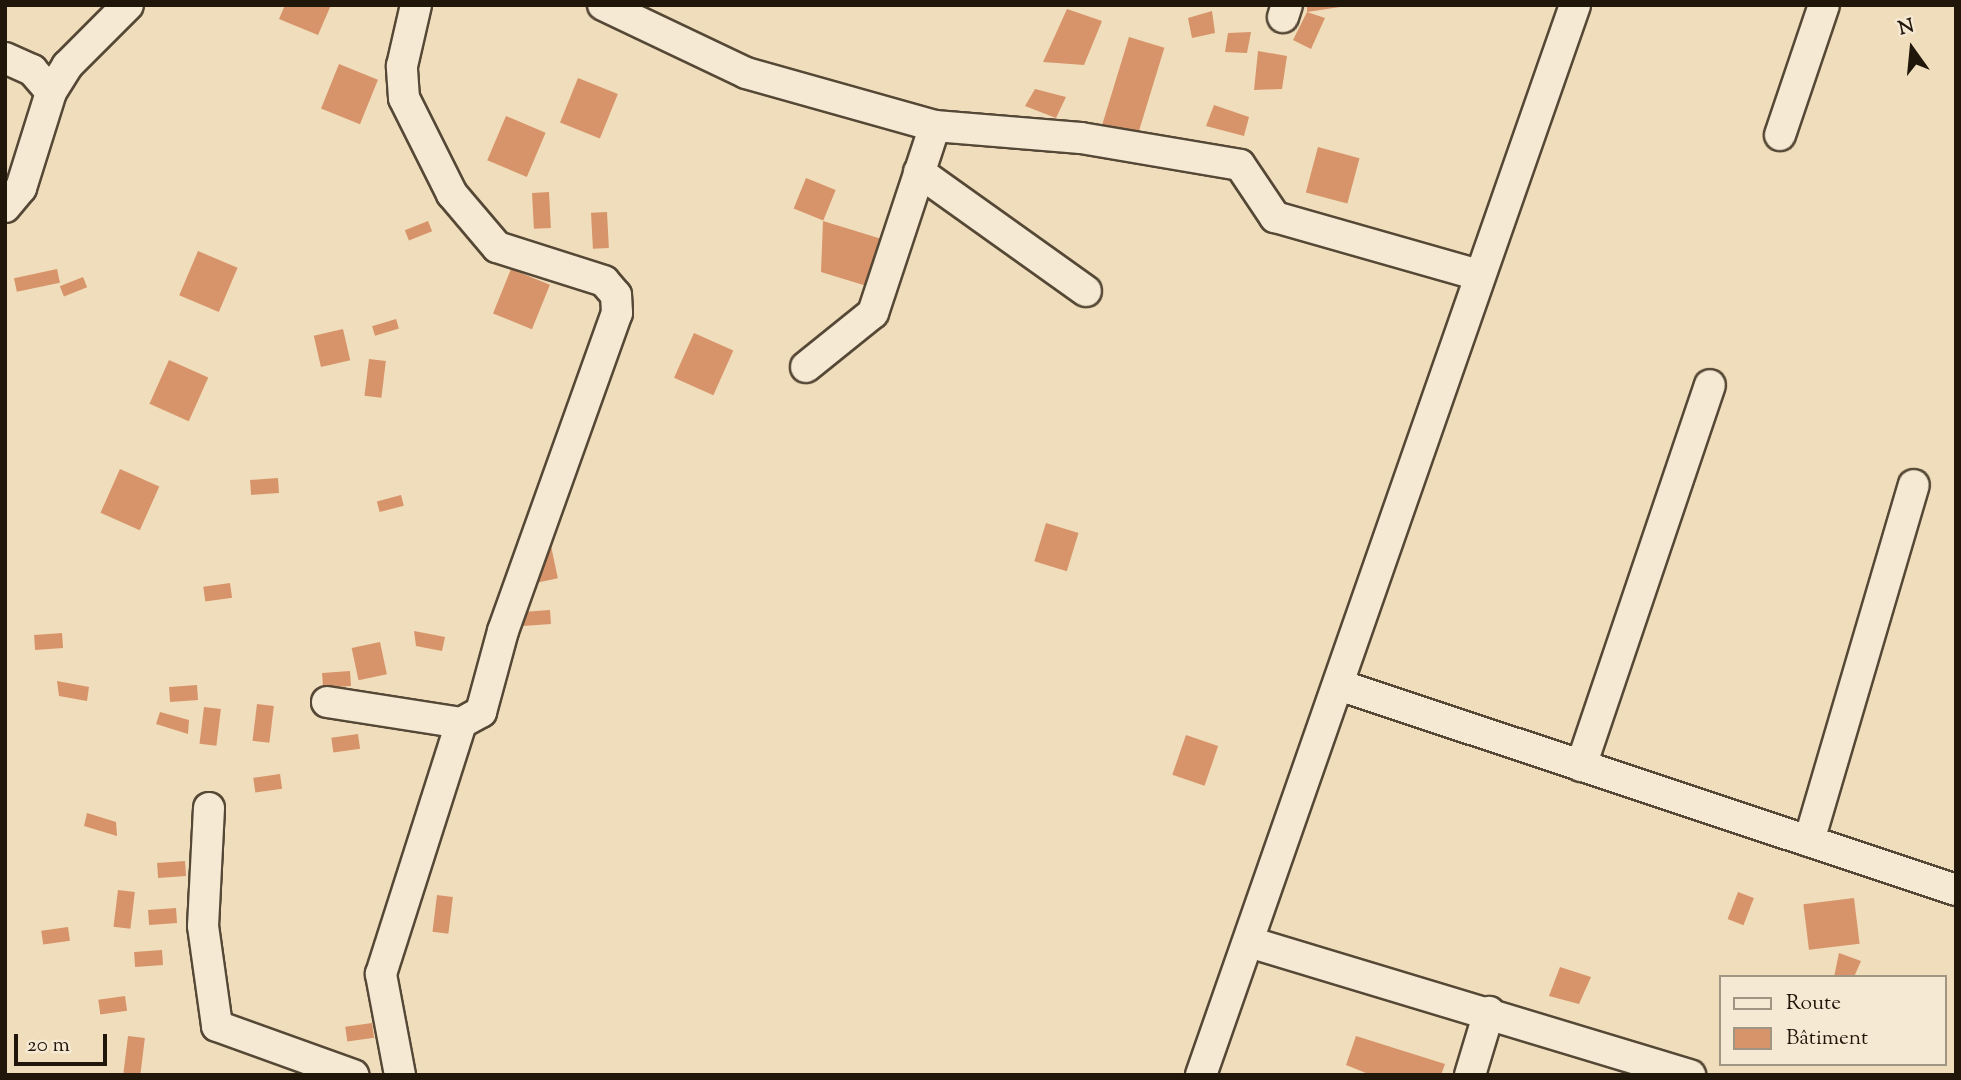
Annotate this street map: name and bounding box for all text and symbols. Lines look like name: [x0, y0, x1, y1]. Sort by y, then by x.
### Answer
text: N: [1896, 13, 1917, 43]
north arrow: [1877, 14, 1947, 84]
legend: [1720, 975, 1947, 1066]
text: Route: [1786, 989, 1841, 1019]
scale bar: [18, 1020, 110, 1064]
text: Bâtiment: [1786, 1024, 1868, 1054]
text: 20 m: [27, 1031, 70, 1061]

